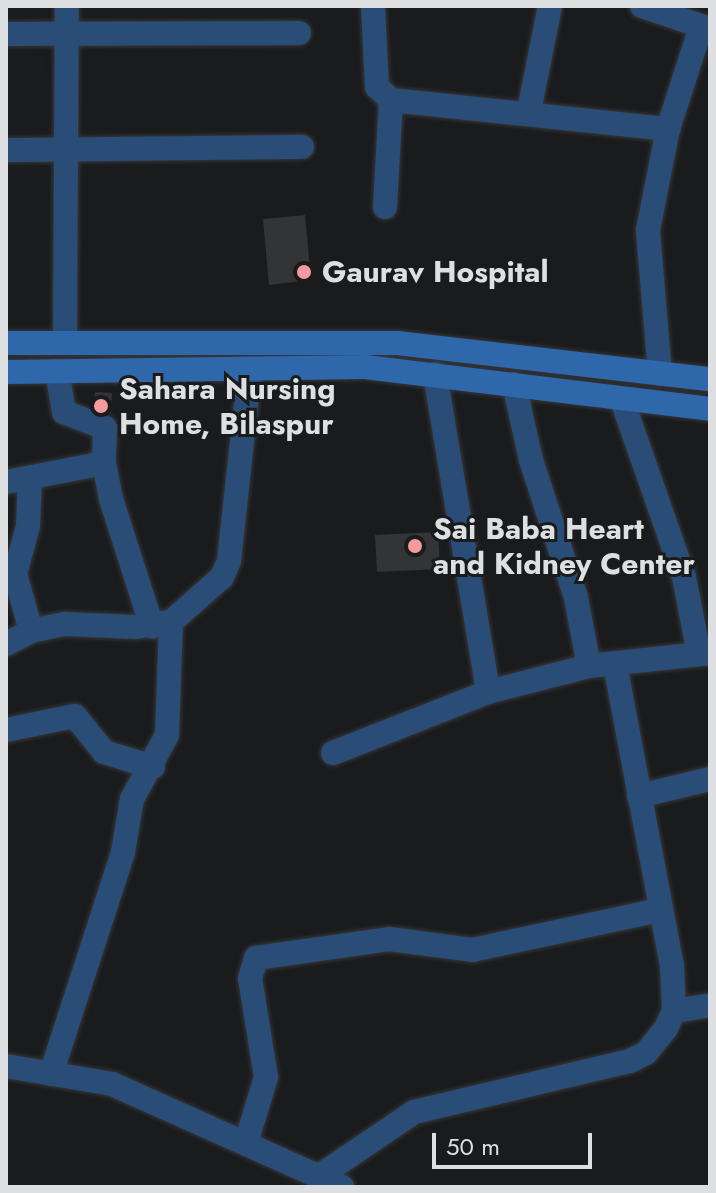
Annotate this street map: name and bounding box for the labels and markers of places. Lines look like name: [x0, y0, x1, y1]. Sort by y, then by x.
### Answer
place label: Gaurav Hospital: [322, 254, 549, 290]
marker: Gaurav Hospital: [293, 261, 315, 283]
place label: Sahara Nursing Home, Bilaspur: [119, 371, 336, 442]
marker: Sahara Nursing Home, Bilaspur: [90, 395, 112, 417]
place label: Sai Baba Heart and Kidney Center: [433, 511, 695, 582]
marker: Sai Baba Heart and Kidney Center: [404, 535, 426, 557]

